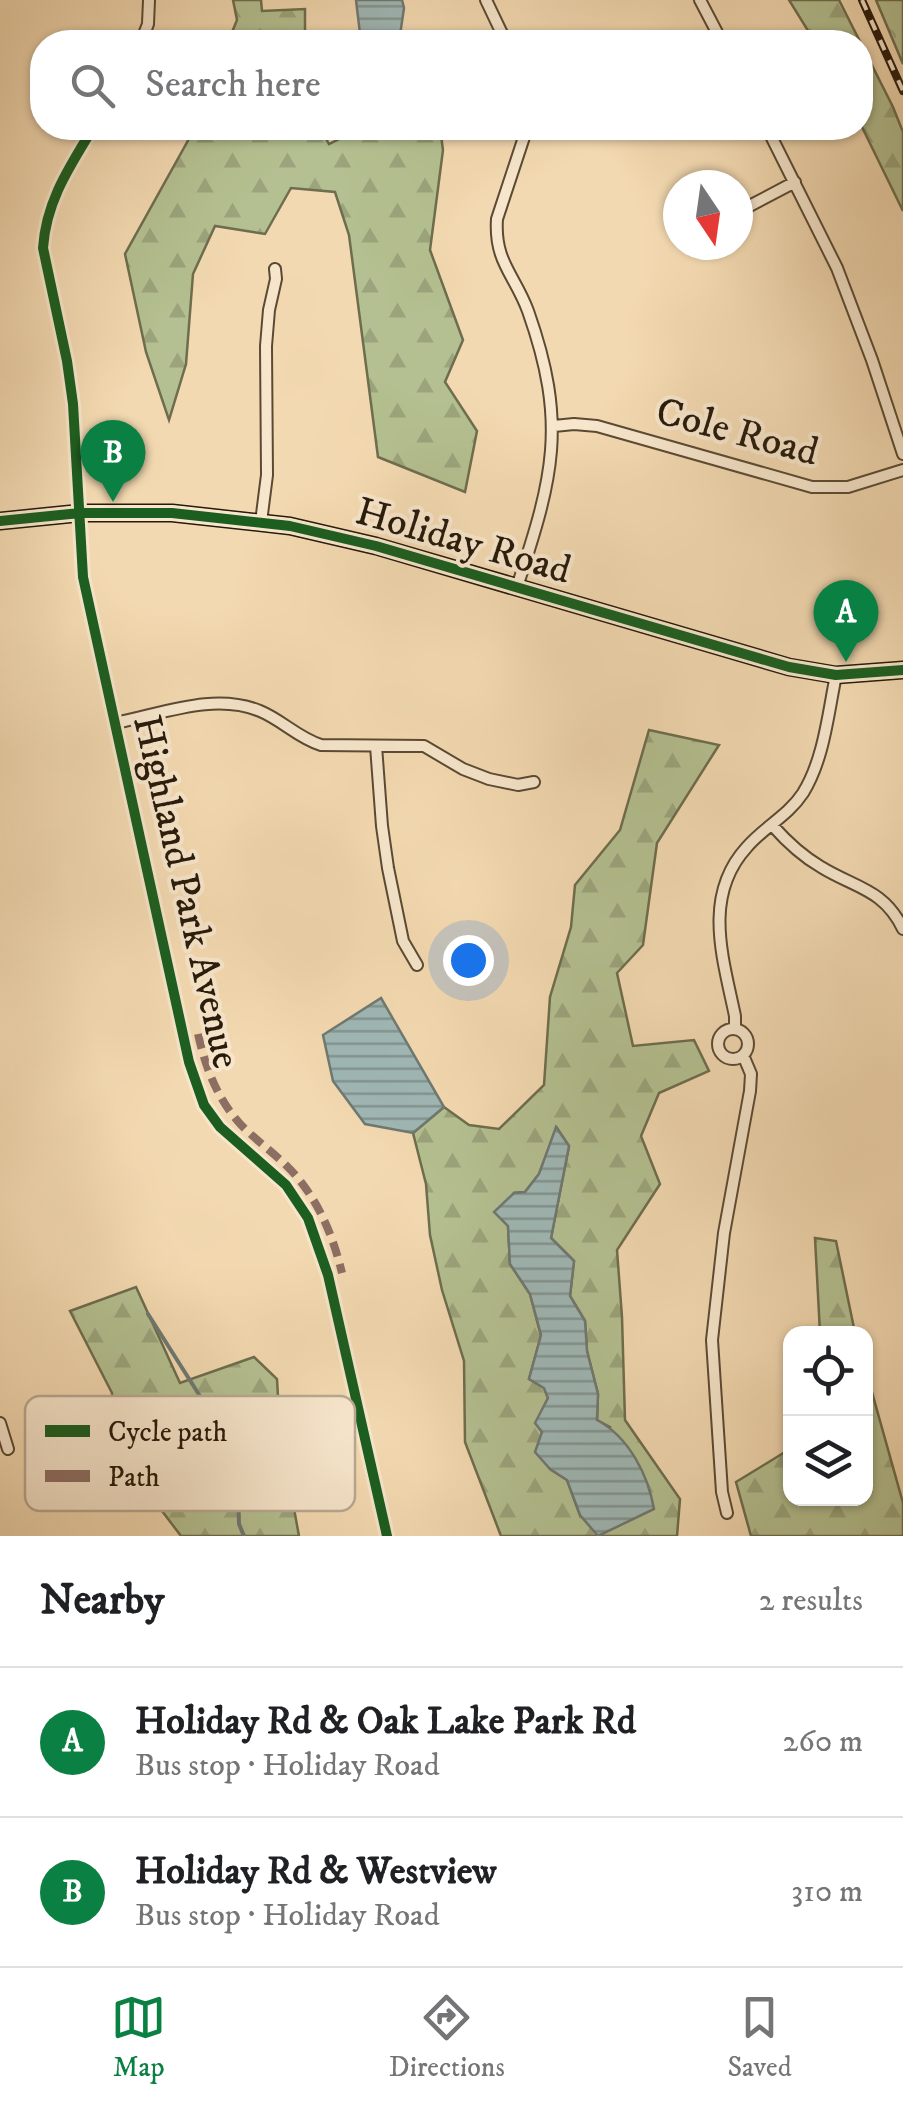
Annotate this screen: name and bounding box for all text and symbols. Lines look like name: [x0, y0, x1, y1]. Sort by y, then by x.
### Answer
search box: [30, 30, 873, 140]
icon: search: [65, 58, 120, 113]
text: Search here: [145, 61, 321, 109]
north arrow: [663, 170, 753, 260]
street label: Cole Road: [650, 387, 824, 479]
pin: B: [80, 420, 146, 502]
street label: Holiday Road: [350, 487, 576, 597]
pin: A: [814, 580, 878, 662]
street label: Highland Park Avenue: [120, 710, 250, 1074]
your location: [443, 935, 494, 986]
map controls: [783, 1326, 873, 1506]
button: locate: [783, 1326, 873, 1416]
legend: [25, 1396, 355, 1511]
text: Cycle path: [108, 1415, 227, 1450]
button: layers: [783, 1416, 873, 1506]
text: Path: [108, 1460, 160, 1495]
text: Nearby: [40, 1575, 164, 1627]
text: 2 results: [759, 1581, 863, 1621]
text: Holiday Rd & Oak Lake Park Rd: [135, 1698, 636, 1746]
text: A: [62, 1722, 83, 1762]
text: 260 m: [783, 1722, 863, 1762]
text: Bus stop · Holiday Road: [135, 1746, 440, 1786]
text: Holiday Rd & Westview: [135, 1848, 497, 1896]
text: B: [62, 1872, 83, 1912]
text: 310 m: [791, 1872, 863, 1912]
text: Bus stop · Holiday Road: [135, 1896, 440, 1936]
tab: Map: [111, 1990, 166, 2085]
tab: Directions: [389, 1990, 505, 2085]
tab: Saved: [727, 1990, 792, 2085]

